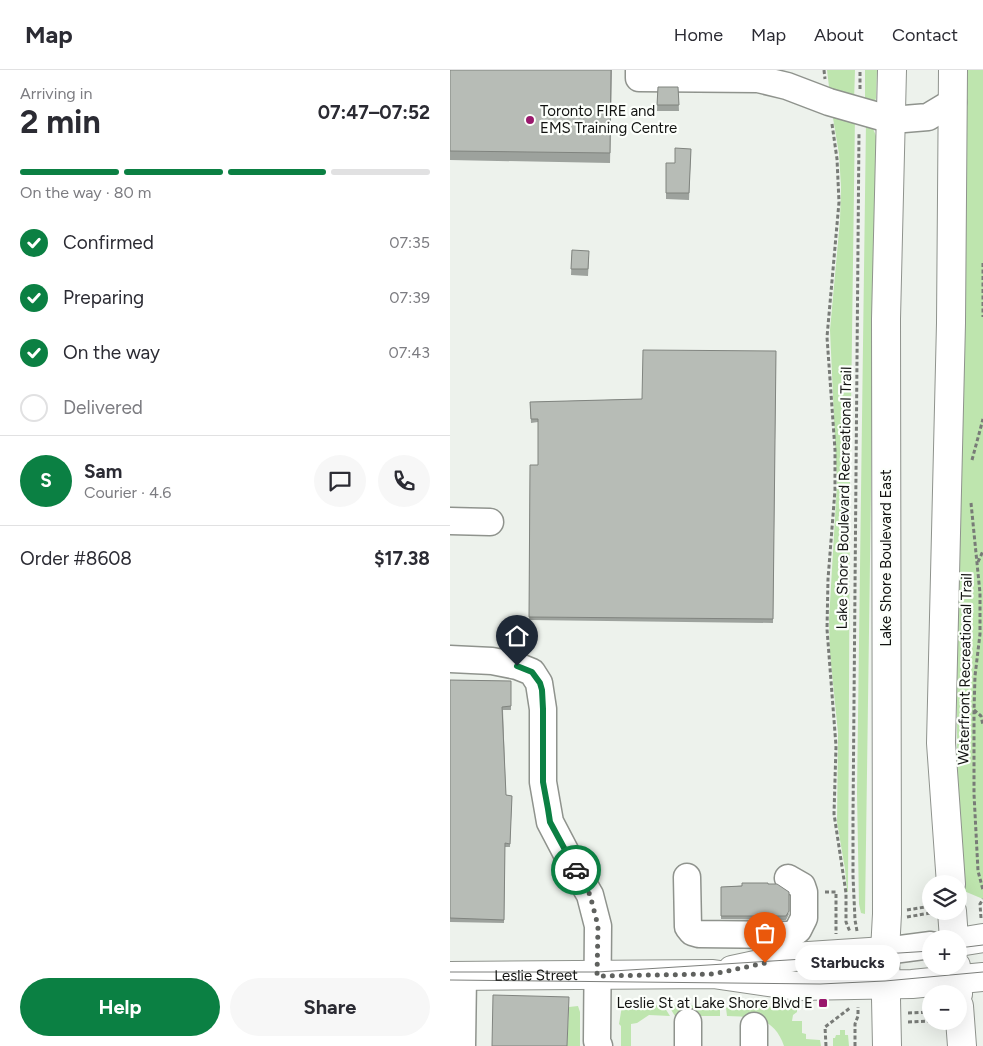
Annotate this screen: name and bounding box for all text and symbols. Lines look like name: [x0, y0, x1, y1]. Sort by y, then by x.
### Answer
text: Map: [25, 20, 73, 49]
text: Home: [674, 24, 723, 46]
text: Map: [751, 24, 786, 46]
text: About: [814, 24, 864, 46]
text: Contact: [892, 24, 958, 46]
text: Arriving in: [20, 84, 92, 103]
text: 07:47–07:52: [318, 101, 430, 124]
place label: Toronto FIRE and EMS Training Centre: [540, 102, 677, 137]
text: 2 min: [20, 103, 101, 141]
marker: Toronto FIRE and EMS Training Centre: [524, 114, 536, 126]
text: On the way · 80 m: [20, 183, 151, 202]
icon: check: [20, 229, 48, 257]
text: Confirmed: [63, 231, 154, 254]
text: 07:35: [389, 233, 430, 252]
icon: check: [20, 284, 48, 312]
text: Preparing: [63, 286, 144, 309]
text: 07:39: [389, 288, 430, 307]
icon: check: [20, 339, 48, 367]
text: On the way: [63, 341, 160, 364]
text: 07:43: [388, 343, 430, 362]
street label: Lake Shore Boulevard Recreational Trail: [833, 367, 855, 629]
text: Delivered: [63, 396, 143, 419]
button: chat: [314, 455, 366, 507]
button: phone: [378, 455, 430, 507]
text: Sam: [84, 460, 122, 483]
text: S: [40, 469, 52, 492]
street label: Lake Shore Boulevard East: [877, 469, 895, 647]
text: Courier · 4.6: [84, 483, 171, 502]
text: Order #8608: [20, 547, 132, 570]
text: $17.38: [374, 547, 430, 570]
street label: Waterfront Recreational Trail: [954, 573, 976, 765]
pin: [496, 615, 538, 666]
icon: home: [503, 622, 531, 650]
courier: [551, 845, 601, 895]
icon: car: [562, 856, 590, 884]
map controls: [922, 875, 967, 1030]
button: layers: [922, 875, 967, 920]
pin: [744, 912, 786, 963]
icon: bag: [751, 919, 779, 947]
button: +: [922, 930, 967, 975]
callout: Starbucks: [795, 946, 900, 980]
text: Starbucks: [810, 953, 885, 972]
street label: Leslie Street: [494, 966, 578, 985]
button: Help: [20, 978, 220, 1036]
button: Share: [230, 978, 430, 1036]
button: −: [922, 985, 967, 1030]
place label: Leslie St at Lake Shore Blvd E: [617, 994, 813, 1012]
marker: Leslie St at Lake Shore Blvd E: [817, 997, 829, 1009]

